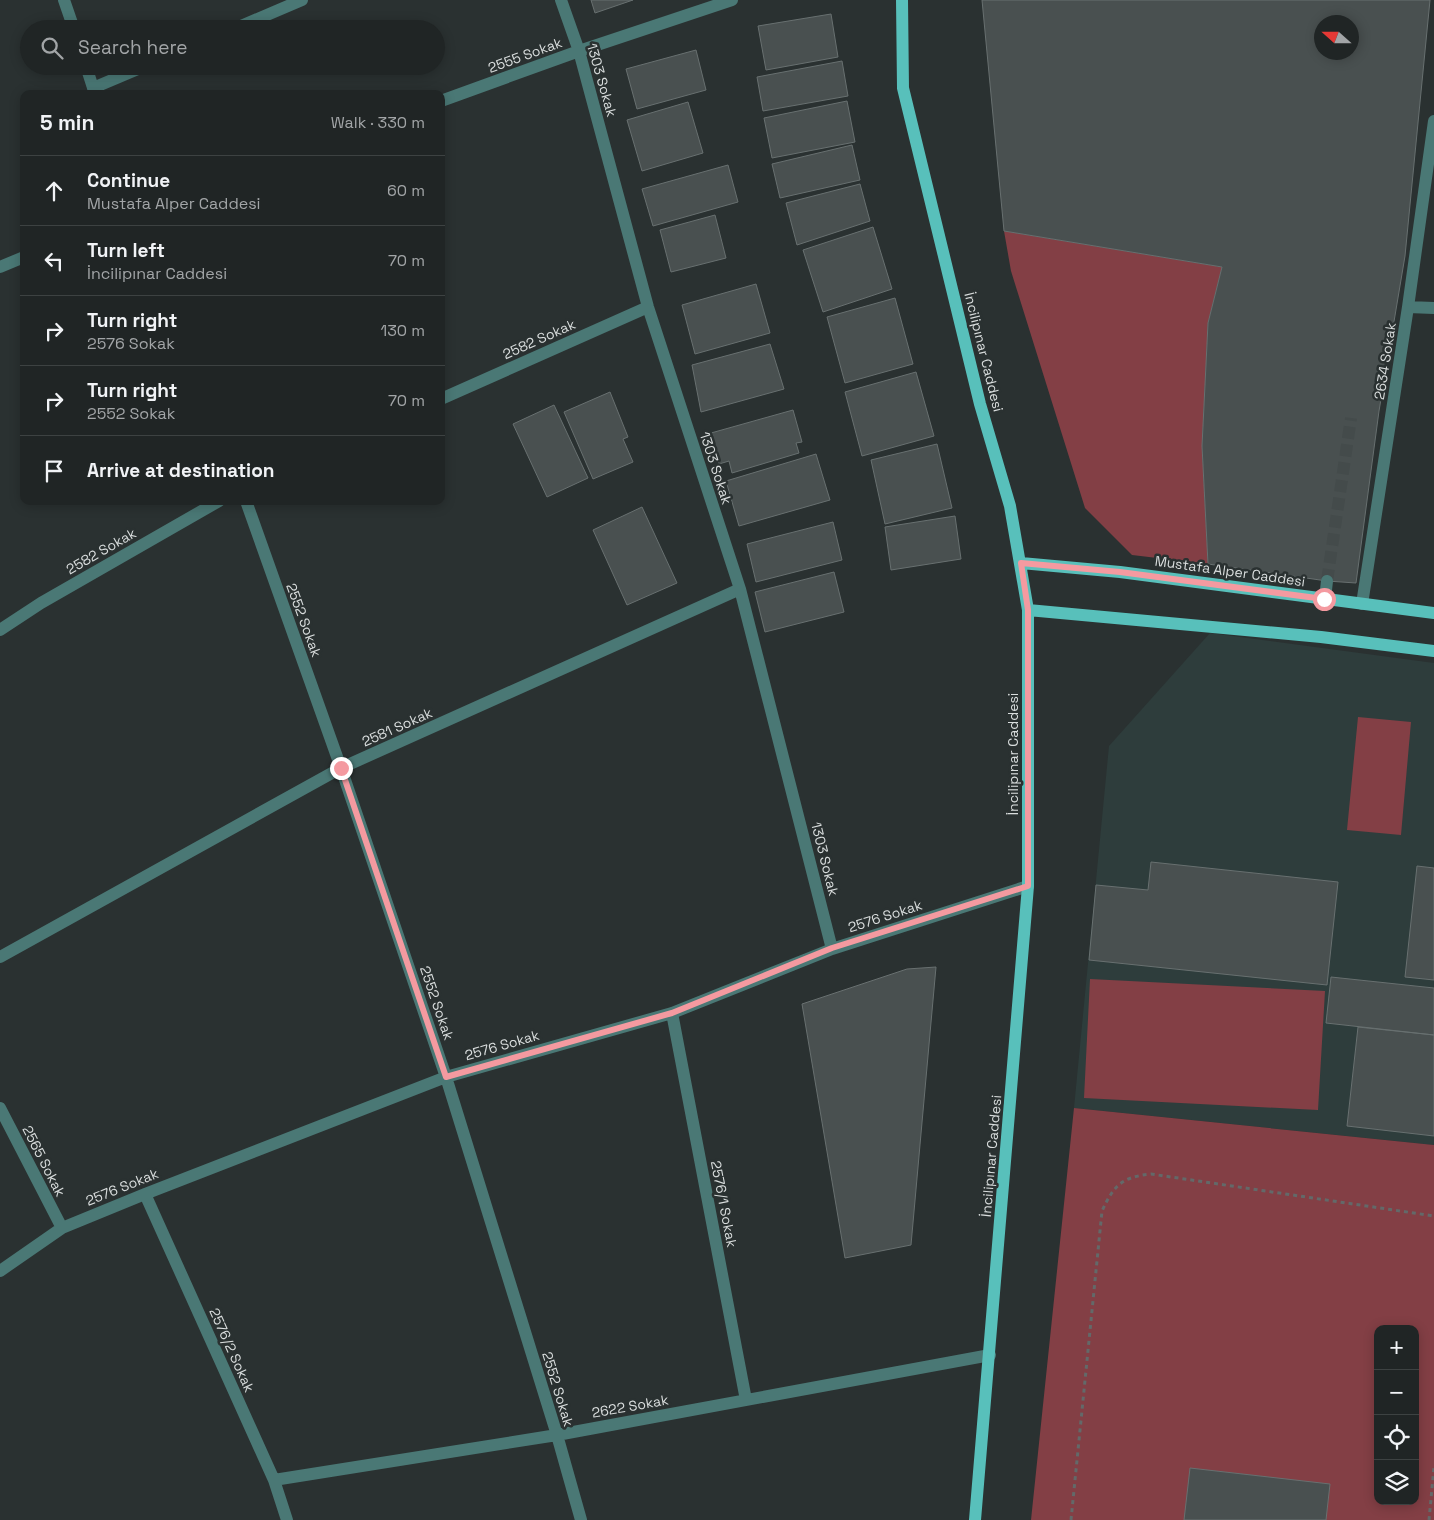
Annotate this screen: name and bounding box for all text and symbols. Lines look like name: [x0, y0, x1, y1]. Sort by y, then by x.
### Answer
north arrow: [1314, 15, 1359, 60]
search box: [20, 20, 445, 75]
street label: 2555 Sokak: [486, 33, 565, 77]
icon: search: [38, 34, 66, 62]
text: Search here: [78, 35, 188, 60]
street label: 1303 Sokak: [583, 41, 621, 119]
text: 5 min: [40, 109, 94, 136]
text: Walk · 330 m: [331, 112, 425, 133]
text: Continue: [87, 168, 170, 193]
icon: ahead: [40, 177, 68, 205]
text: 60 m: [387, 180, 425, 201]
text: Mustafa Alper Caddesi: [87, 193, 261, 214]
text: Turn left: [87, 238, 165, 263]
icon: left: [40, 247, 68, 275]
text: 70 m: [388, 250, 425, 271]
text: İncilipınar Caddesi: [87, 263, 227, 284]
street label: İncilipınar Caddesi: [960, 290, 1008, 414]
text: Turn right: [87, 308, 177, 333]
street label: 2582 Sokak: [500, 315, 579, 363]
icon: right: [40, 317, 68, 345]
text: 130 m: [381, 320, 425, 341]
street label: 2634 Sokak: [1370, 321, 1400, 401]
text: 2576 Sokak: [87, 333, 175, 354]
text: Turn right: [87, 378, 177, 403]
icon: right: [40, 387, 68, 415]
text: 70 m: [388, 390, 425, 411]
text: 2552 Sokak: [87, 403, 175, 424]
street label: 1303 Sokak: [696, 429, 736, 507]
icon: arrive: [40, 457, 68, 485]
text: Arrive at destination: [87, 458, 275, 483]
street label: 2582 Sokak: [63, 524, 140, 578]
street label: Mustafa Alper Caddesi: [1154, 552, 1306, 590]
street label: 2552 Sokak: [282, 581, 326, 660]
route start: [1313, 588, 1336, 611]
street label: İncilipınar Caddesi: [1004, 693, 1022, 815]
street label: 2581 Sokak: [359, 703, 435, 751]
route end: [330, 757, 353, 780]
street label: 1303 Sokak: [807, 820, 843, 898]
street label: 2576 Sokak: [846, 895, 925, 936]
street label: 2552 Sokak: [416, 964, 458, 1043]
street label: 2576 Sokak: [463, 1026, 542, 1064]
street label: İncilipınar Caddesi: [977, 1094, 1005, 1218]
street label: 2565 Sokak: [18, 1122, 70, 1200]
street label: 2576/1 Sokak: [707, 1159, 741, 1249]
street label: 2576 Sokak: [83, 1164, 161, 1210]
street label: 2576/2 Sokak: [205, 1305, 259, 1395]
map controls: [1374, 1325, 1419, 1505]
button: +: [1374, 1325, 1419, 1370]
street label: 2552 Sokak: [538, 1349, 578, 1429]
button: −: [1374, 1370, 1419, 1415]
street label: 2622 Sokak: [590, 1390, 670, 1422]
button: locate: [1374, 1415, 1419, 1460]
button: layers: [1374, 1460, 1419, 1505]

